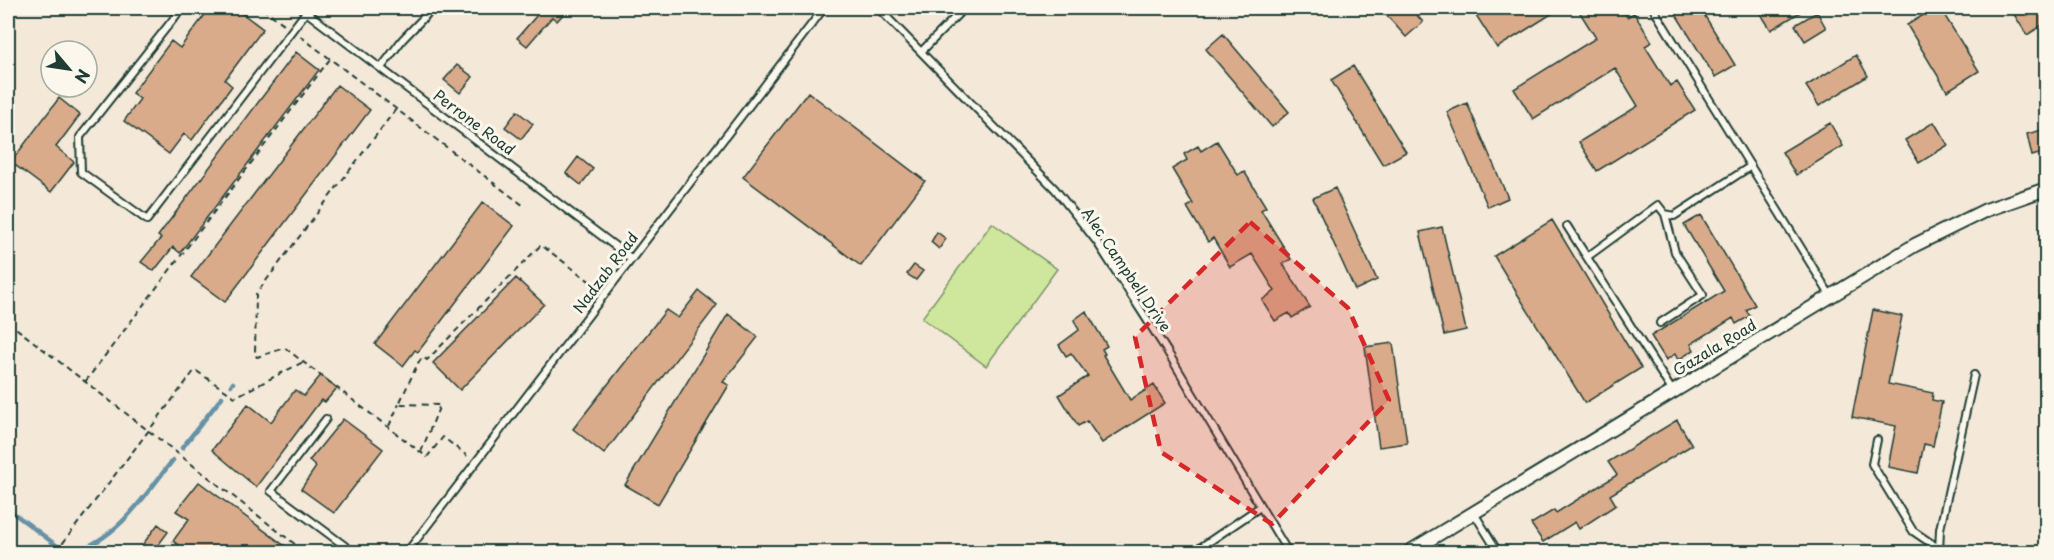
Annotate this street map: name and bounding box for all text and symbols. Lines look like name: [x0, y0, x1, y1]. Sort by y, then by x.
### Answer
north arrow: [39, 39, 99, 99]
text: N: [69, 65, 97, 88]
street label: Perrone Road: [429, 83, 520, 160]
street label: Alec Campbell Drive: [1077, 202, 1178, 336]
street label: Nadzab Road: [567, 227, 643, 317]
street label: Gazala Road: [1668, 313, 1760, 381]

